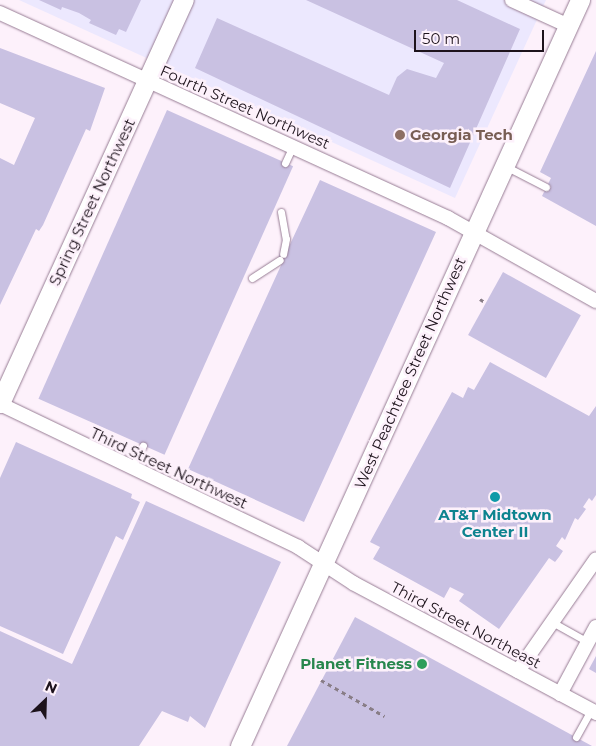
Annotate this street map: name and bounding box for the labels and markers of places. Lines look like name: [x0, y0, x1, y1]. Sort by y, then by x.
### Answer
place label: Georgia Tech: [410, 126, 513, 144]
marker: Georgia Tech: [394, 129, 406, 141]
marker: AT&T Midtown Center II: [489, 491, 501, 503]
place label: AT&T Midtown Center II: [438, 505, 552, 540]
place label: Planet Fitness: [300, 655, 412, 673]
marker: Planet Fitness: [416, 658, 428, 670]

